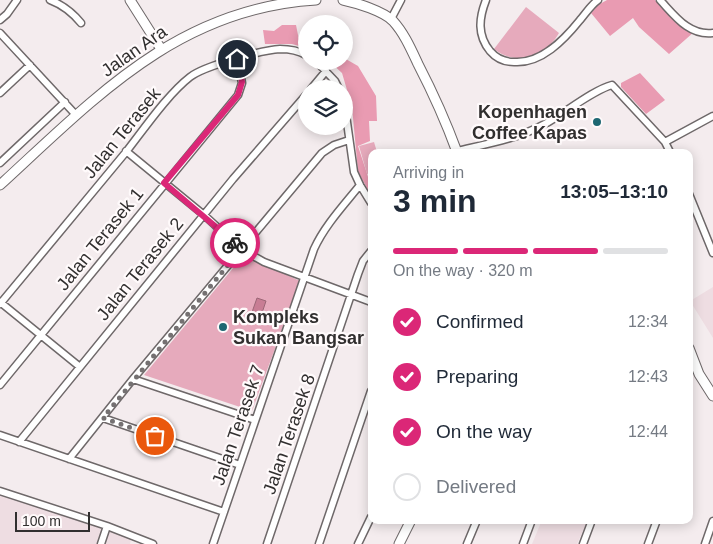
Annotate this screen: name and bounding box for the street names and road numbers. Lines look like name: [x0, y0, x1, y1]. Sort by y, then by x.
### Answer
street label: Jalan Ara: [98, 21, 171, 81]
street label: Jalan Terasek: [79, 83, 165, 182]
street label: Jalan Terasek 1: [53, 184, 147, 294]
street label: Jalan Terasek 2: [93, 214, 187, 324]
street label: Jalan Terasek 7: [208, 362, 268, 488]
street label: Jalan Terasek 8: [259, 371, 319, 497]

